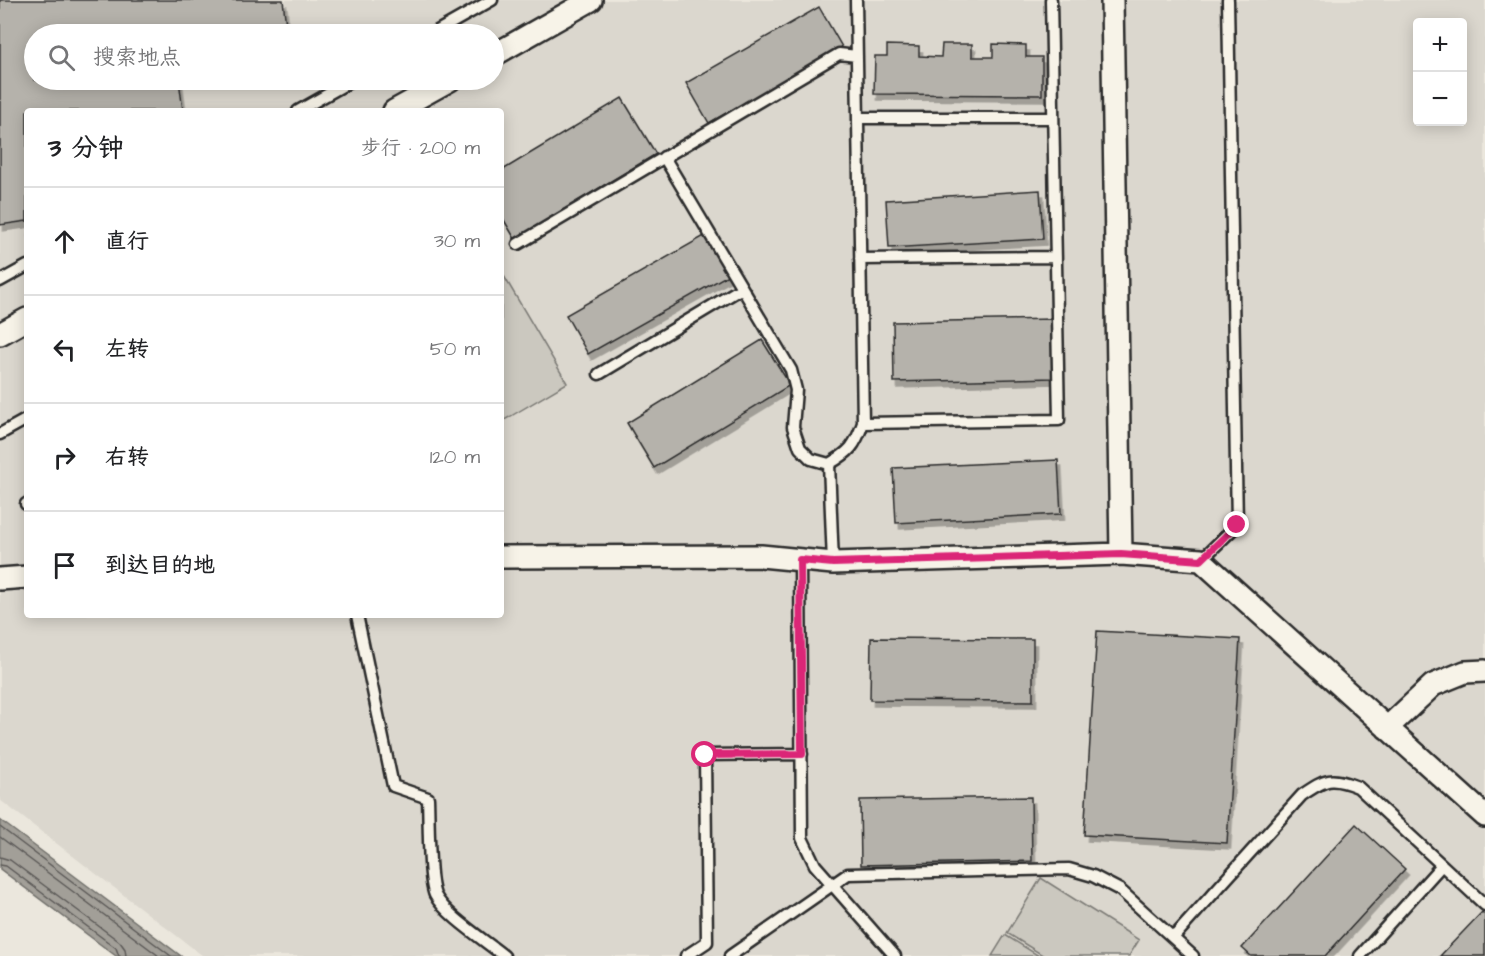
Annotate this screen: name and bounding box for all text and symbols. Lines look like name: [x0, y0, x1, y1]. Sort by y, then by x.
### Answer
map controls: [1413, 18, 1467, 126]
button: +: [1413, 18, 1467, 72]
search box: [24, 24, 504, 90]
icon: search: [45, 41, 78, 74]
text: 搜索地点: [93, 42, 181, 73]
button: −: [1413, 72, 1467, 126]
text: 3 分钟: [48, 130, 124, 166]
text: 步行 · 200 m: [361, 134, 480, 162]
icon: ahead: [48, 225, 81, 258]
text: 直行: [105, 226, 149, 257]
text: 30 m: [434, 227, 480, 255]
icon: left: [48, 333, 81, 366]
text: 左转: [105, 334, 149, 365]
text: 50 m: [430, 335, 480, 363]
icon: right: [48, 441, 81, 474]
text: 右转: [105, 442, 149, 473]
text: 120 m: [430, 443, 480, 471]
route end: [1223, 511, 1249, 537]
icon: arrive: [48, 549, 81, 582]
text: 到达目的地: [105, 550, 215, 581]
route start: [691, 741, 717, 767]

